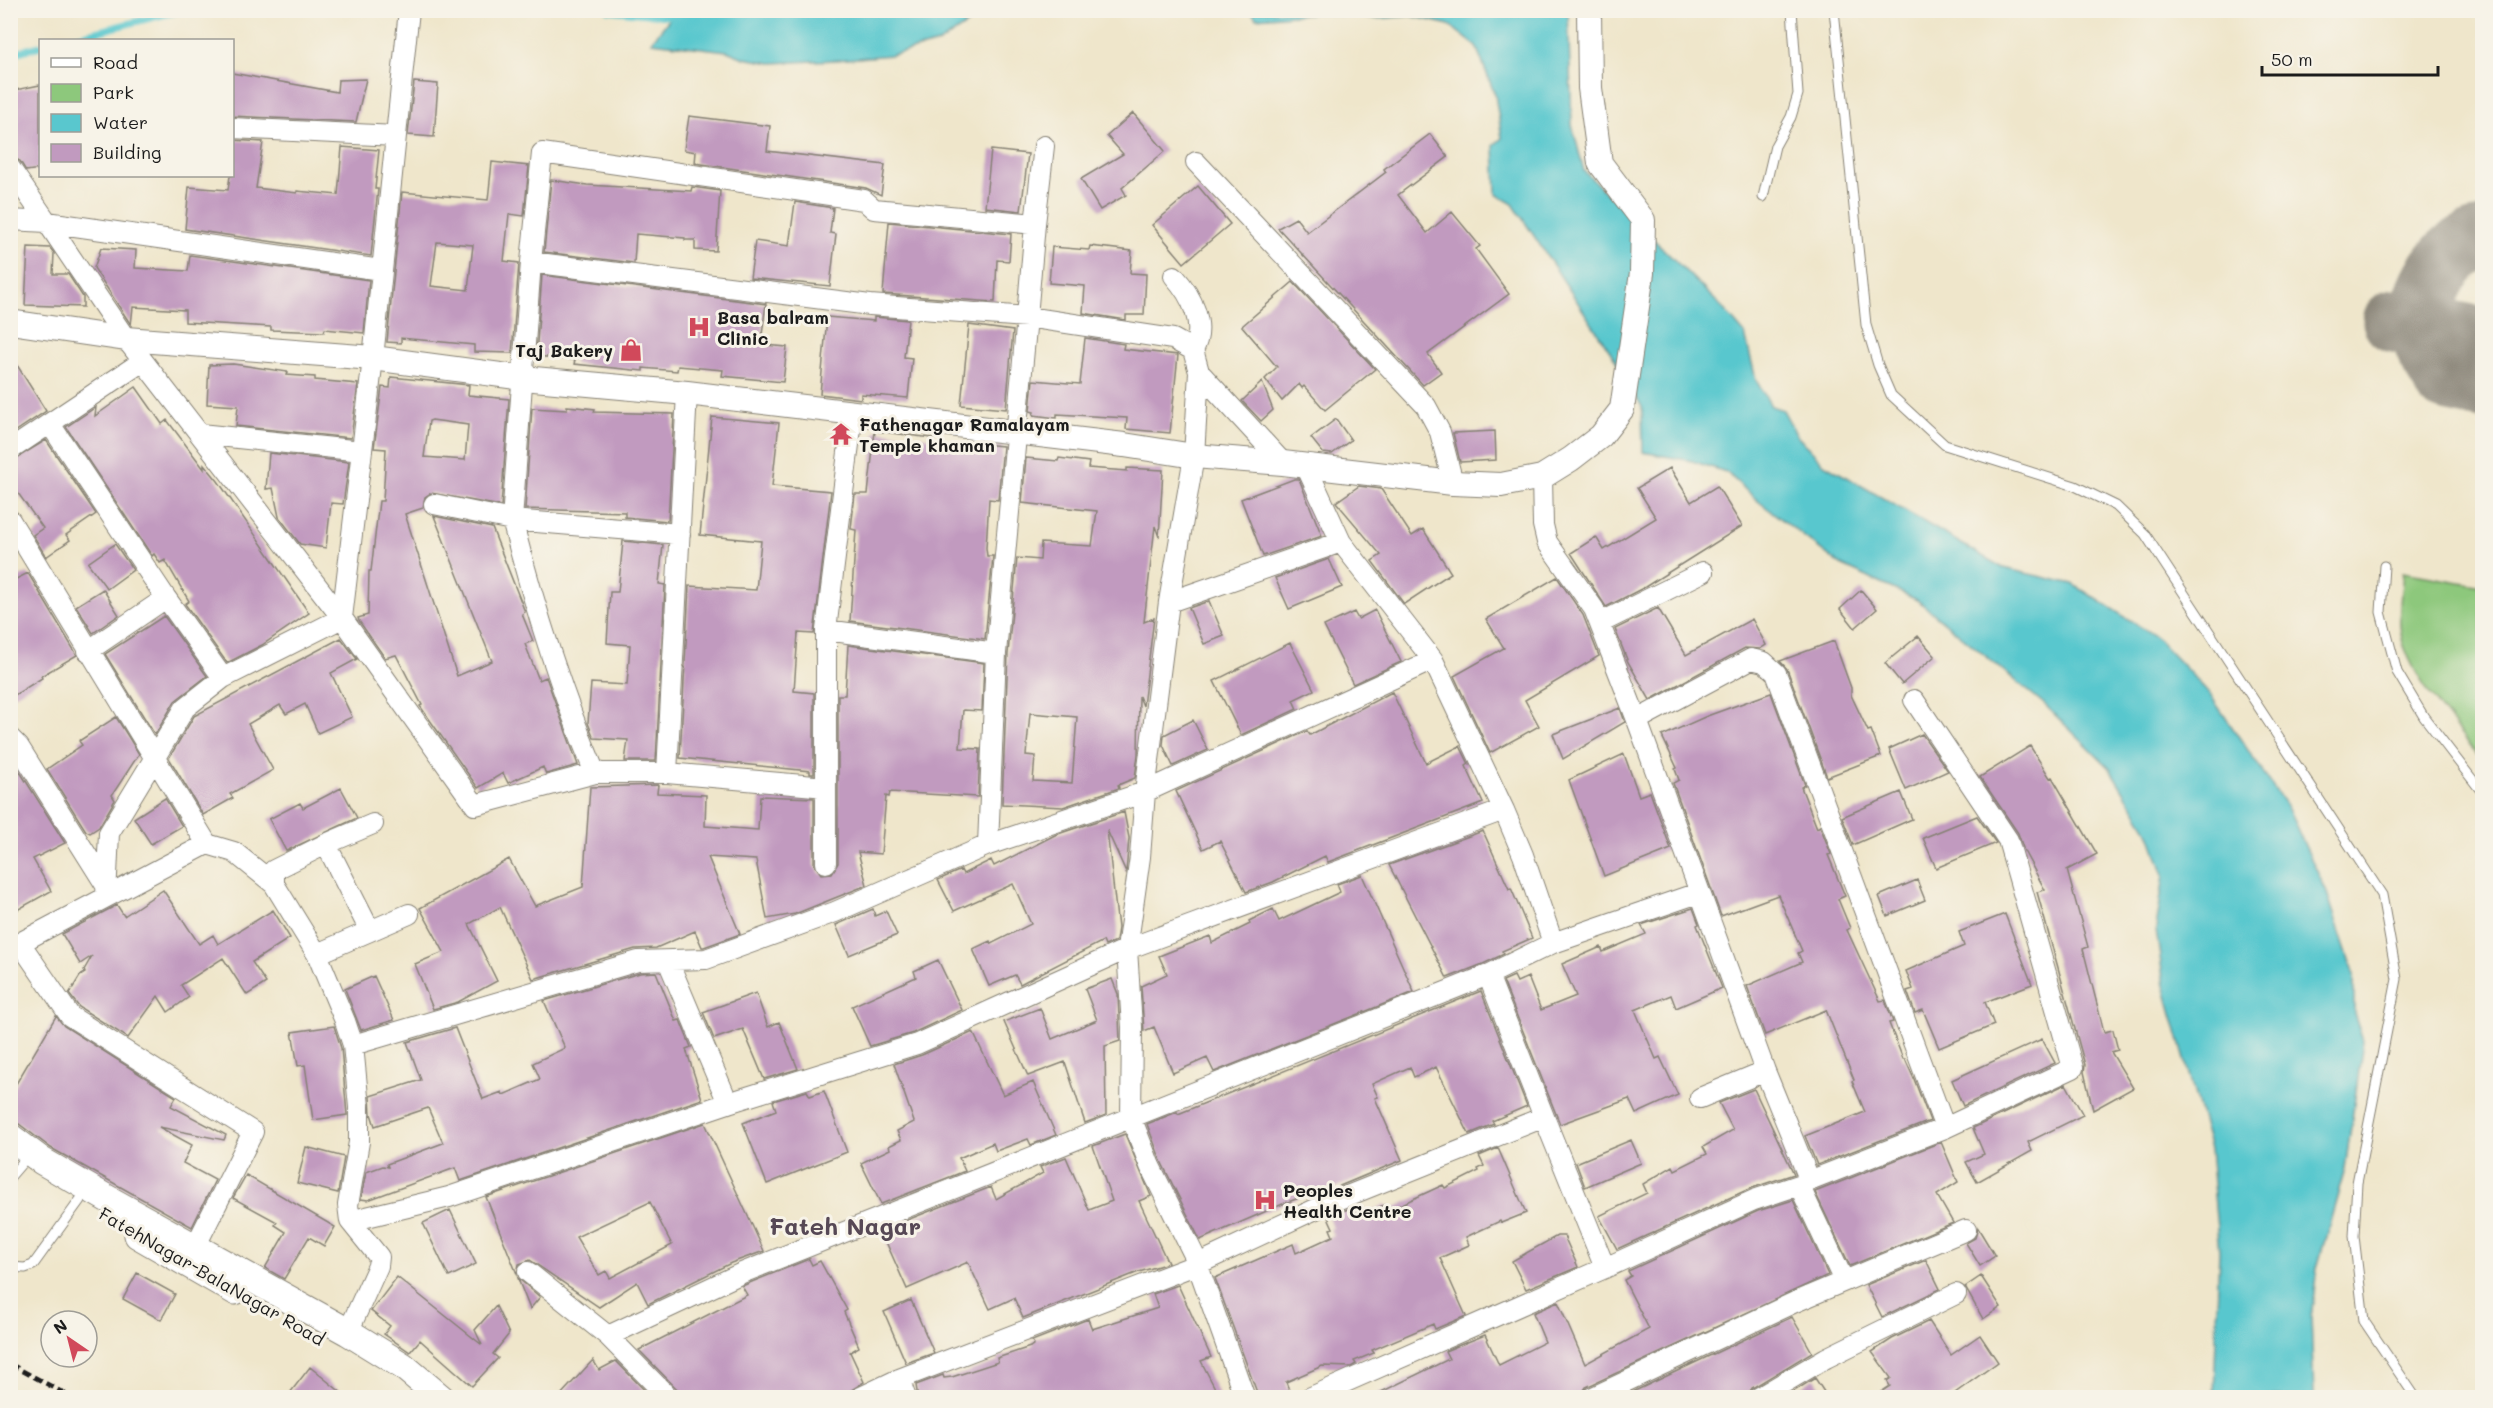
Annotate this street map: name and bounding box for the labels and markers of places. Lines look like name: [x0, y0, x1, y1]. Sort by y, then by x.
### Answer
place label: Basa balram Clinic: [717, 305, 829, 350]
hospital icon: Basa balram Clinic: [686, 314, 712, 340]
shop icon: Taj Bakery: [618, 337, 644, 363]
place label: Taj Bakery: [515, 338, 613, 362]
place label: Fathenagar Ramalayam Temple khaman: [859, 412, 1070, 457]
temple icon: Fathenagar Ramalayam Temple khaman: [828, 421, 854, 447]
place label: Peoples Health Centre: [1283, 1178, 1412, 1223]
hospital icon: Peoples Health Centre: [1252, 1187, 1278, 1213]

